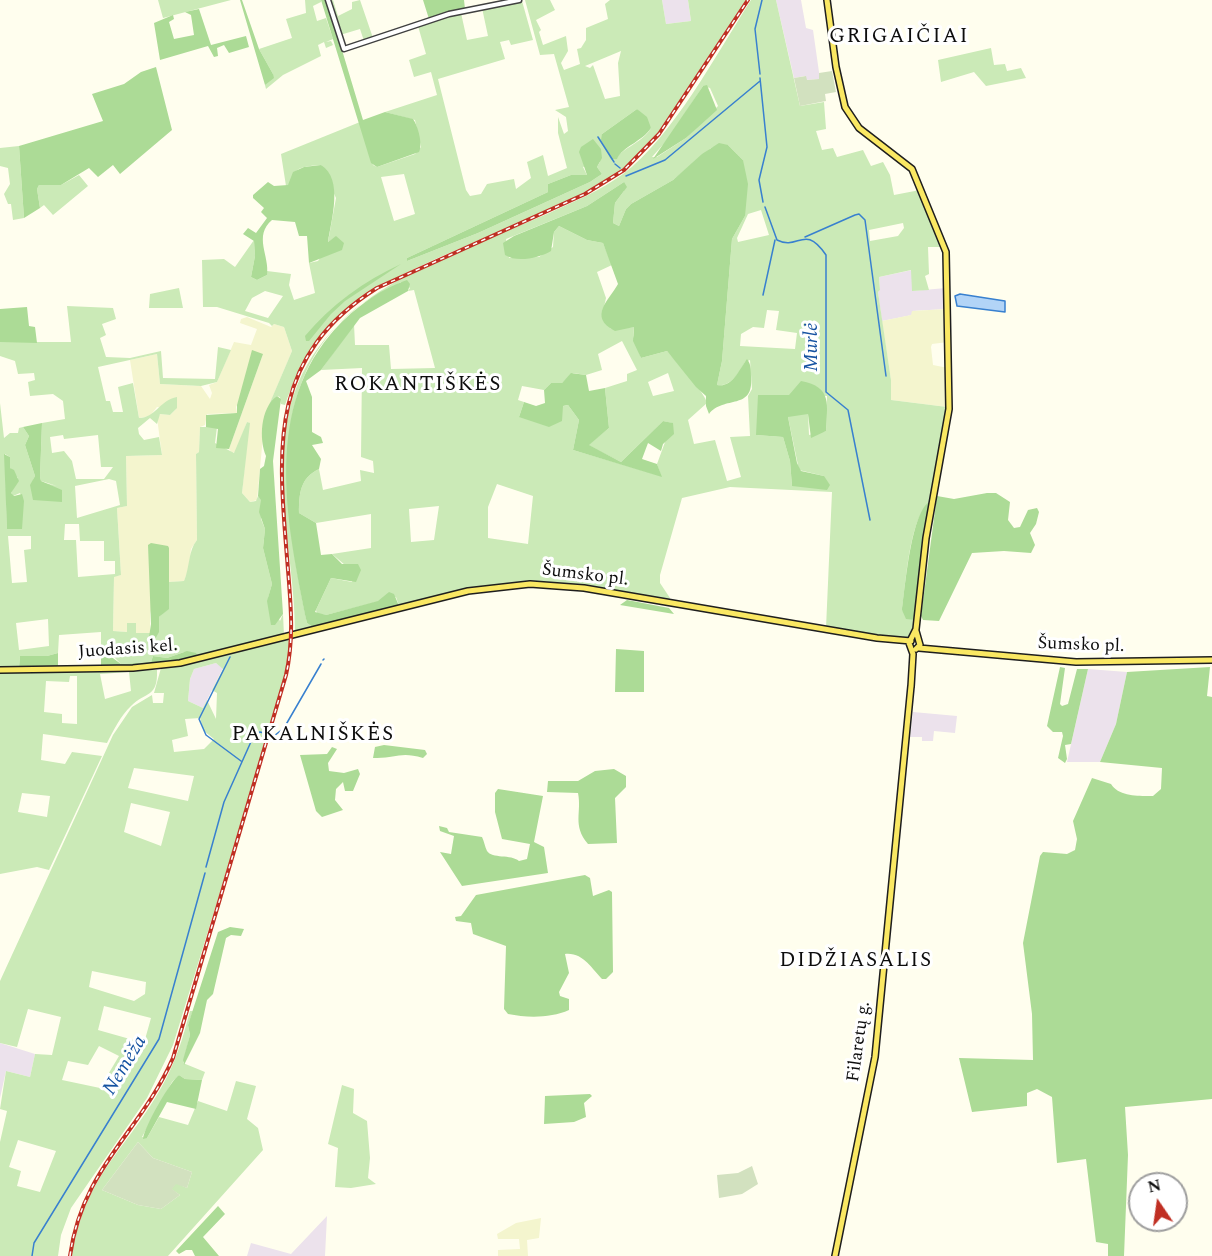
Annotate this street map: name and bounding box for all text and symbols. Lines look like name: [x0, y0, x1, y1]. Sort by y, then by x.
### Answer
district label: GRIGAIČIAI: [829, 25, 969, 51]
water label: Murlė: [801, 322, 825, 372]
district label: ROKANTIŠKĖS: [334, 373, 502, 399]
street label: Šumsko pl.: [541, 560, 629, 592]
street label: Šumsko pl.: [1037, 634, 1125, 658]
street label: Juodasis kel.: [78, 636, 178, 664]
district label: PAKALNIŠKĖS: [231, 723, 395, 749]
district label: DIDŽIASALIS: [779, 949, 933, 975]
street label: Filaretų g.: [844, 1000, 876, 1084]
water label: Nemėža: [99, 1032, 153, 1100]
north arrow: [1128, 1172, 1188, 1232]
text: N: [1145, 1173, 1163, 1200]

